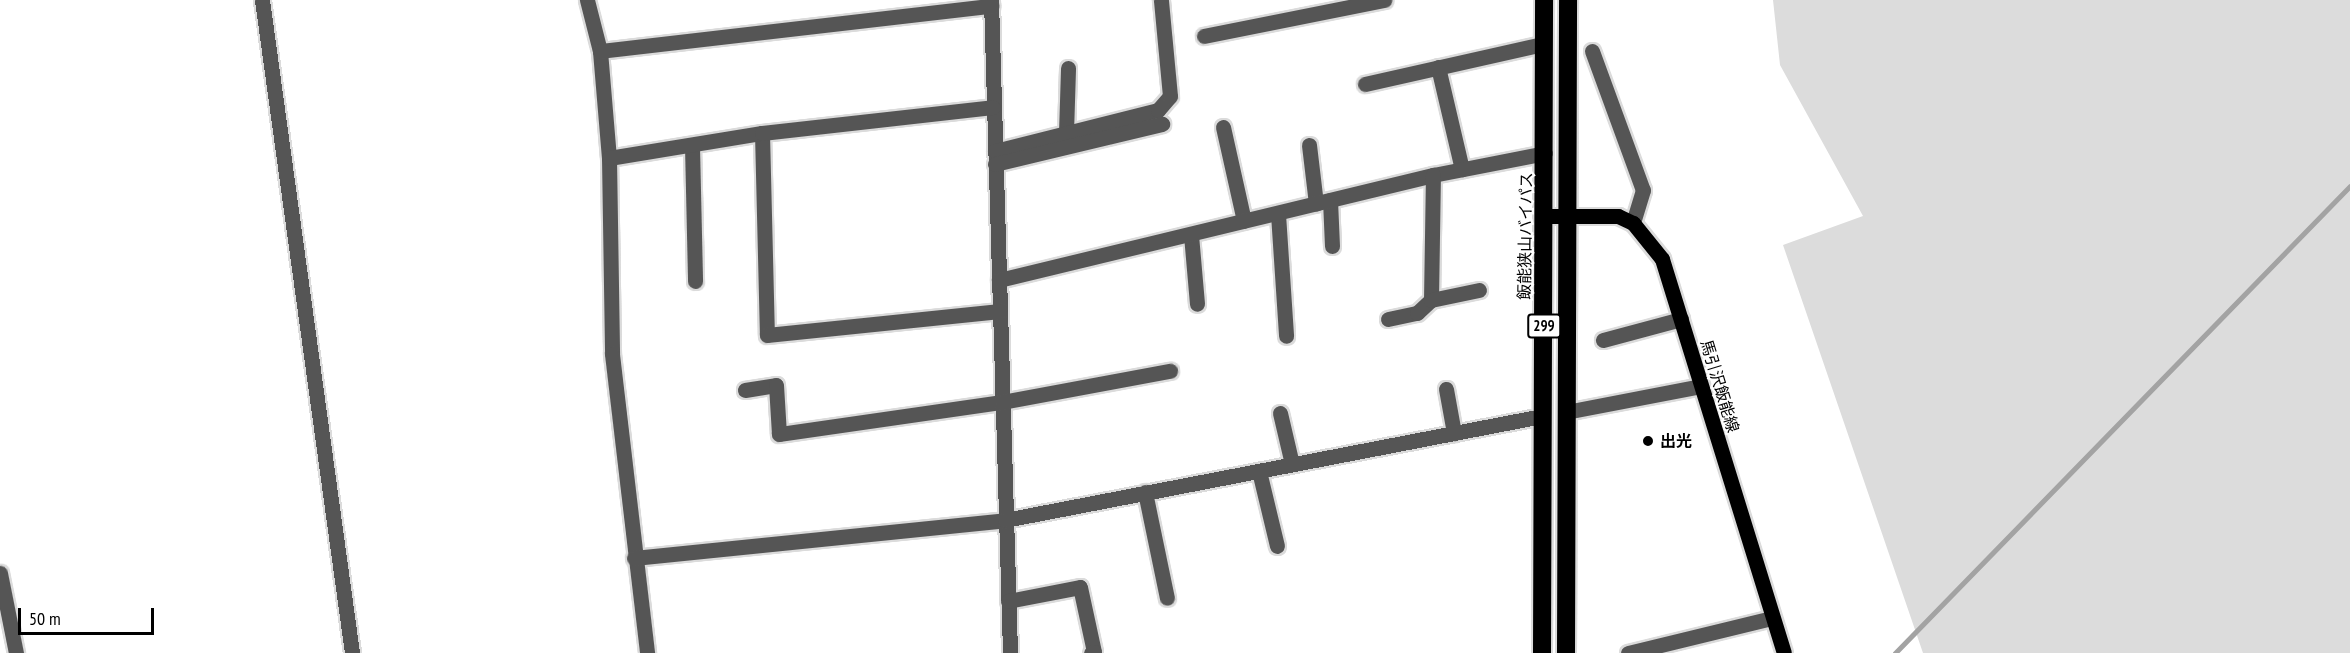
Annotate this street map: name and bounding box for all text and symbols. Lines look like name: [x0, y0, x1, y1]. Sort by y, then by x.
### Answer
street label: 飯能狭山バイパス: [1514, 172, 1536, 300]
road number: 299: [1526, 314, 1562, 338]
street label: 馬引沢飯能線: [1697, 337, 1743, 435]
place label: 出光: [1660, 431, 1692, 451]
marker: 出光: [1641, 434, 1655, 448]
scale bar: [21, 596, 158, 634]
text: 50 m: [29, 607, 61, 630]

